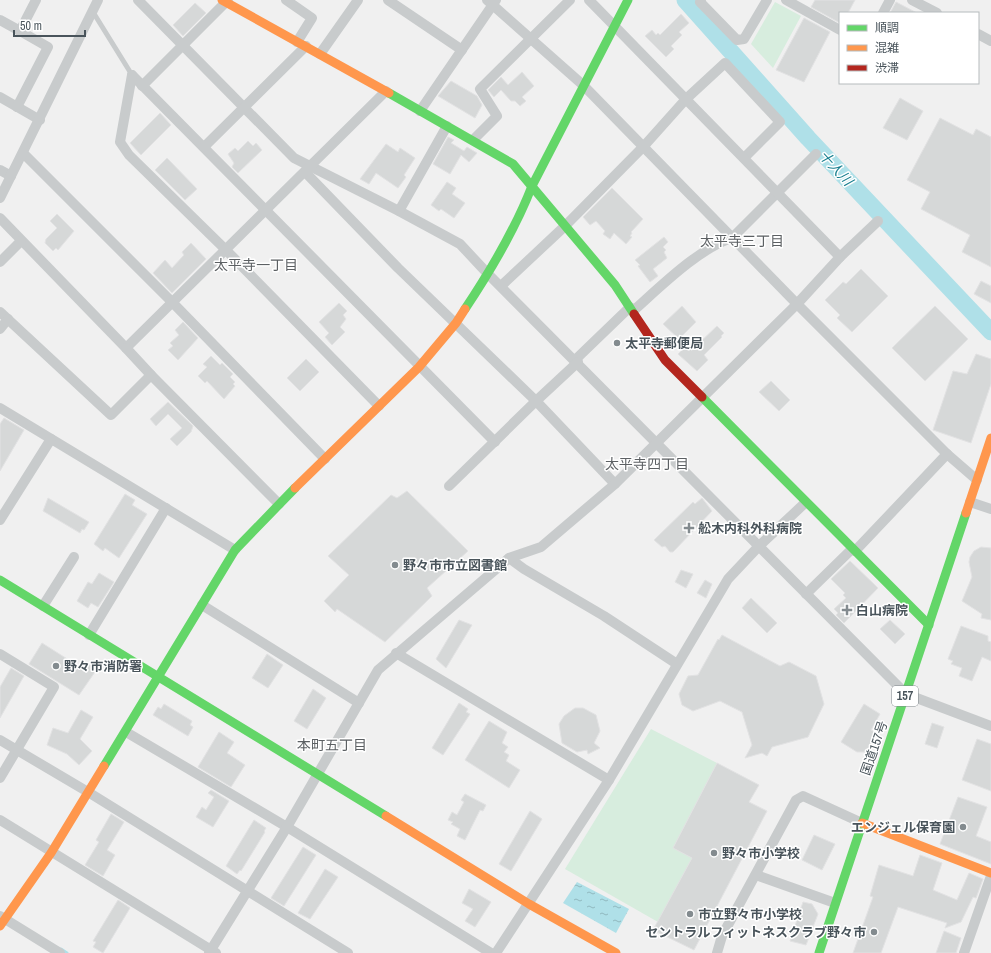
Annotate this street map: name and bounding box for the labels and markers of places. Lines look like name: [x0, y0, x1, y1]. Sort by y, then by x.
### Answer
place label: 太平寺郵便局: [625, 335, 703, 352]
marker: 太平寺郵便局: [612, 338, 622, 348]
place label: 舩木内科外科病院: [698, 520, 802, 537]
marker: 舩木内科外科病院: [683, 522, 695, 534]
place label: 野々市市立図書館: [403, 557, 507, 574]
marker: 野々市市立図書館: [390, 560, 400, 570]
place label: 白山病院: [856, 602, 908, 619]
marker: 白山病院: [841, 604, 853, 616]
place label: 野々市消防署: [64, 658, 142, 675]
marker: 野々市消防署: [51, 661, 61, 671]
place label: エンジェル保育園: [851, 819, 955, 836]
marker: エンジェル保育園: [958, 822, 968, 832]
place label: 野々市小学校: [722, 845, 800, 862]
marker: 野々市小学校: [709, 848, 719, 858]
place label: 市立野々市小学校: [698, 906, 802, 923]
marker: 市立野々市小学校: [685, 909, 695, 919]
place label: セントラルフィットネスクラブ野々市: [645, 924, 866, 941]
marker: セントラルフィットネスクラブ野々市: [869, 927, 879, 937]

